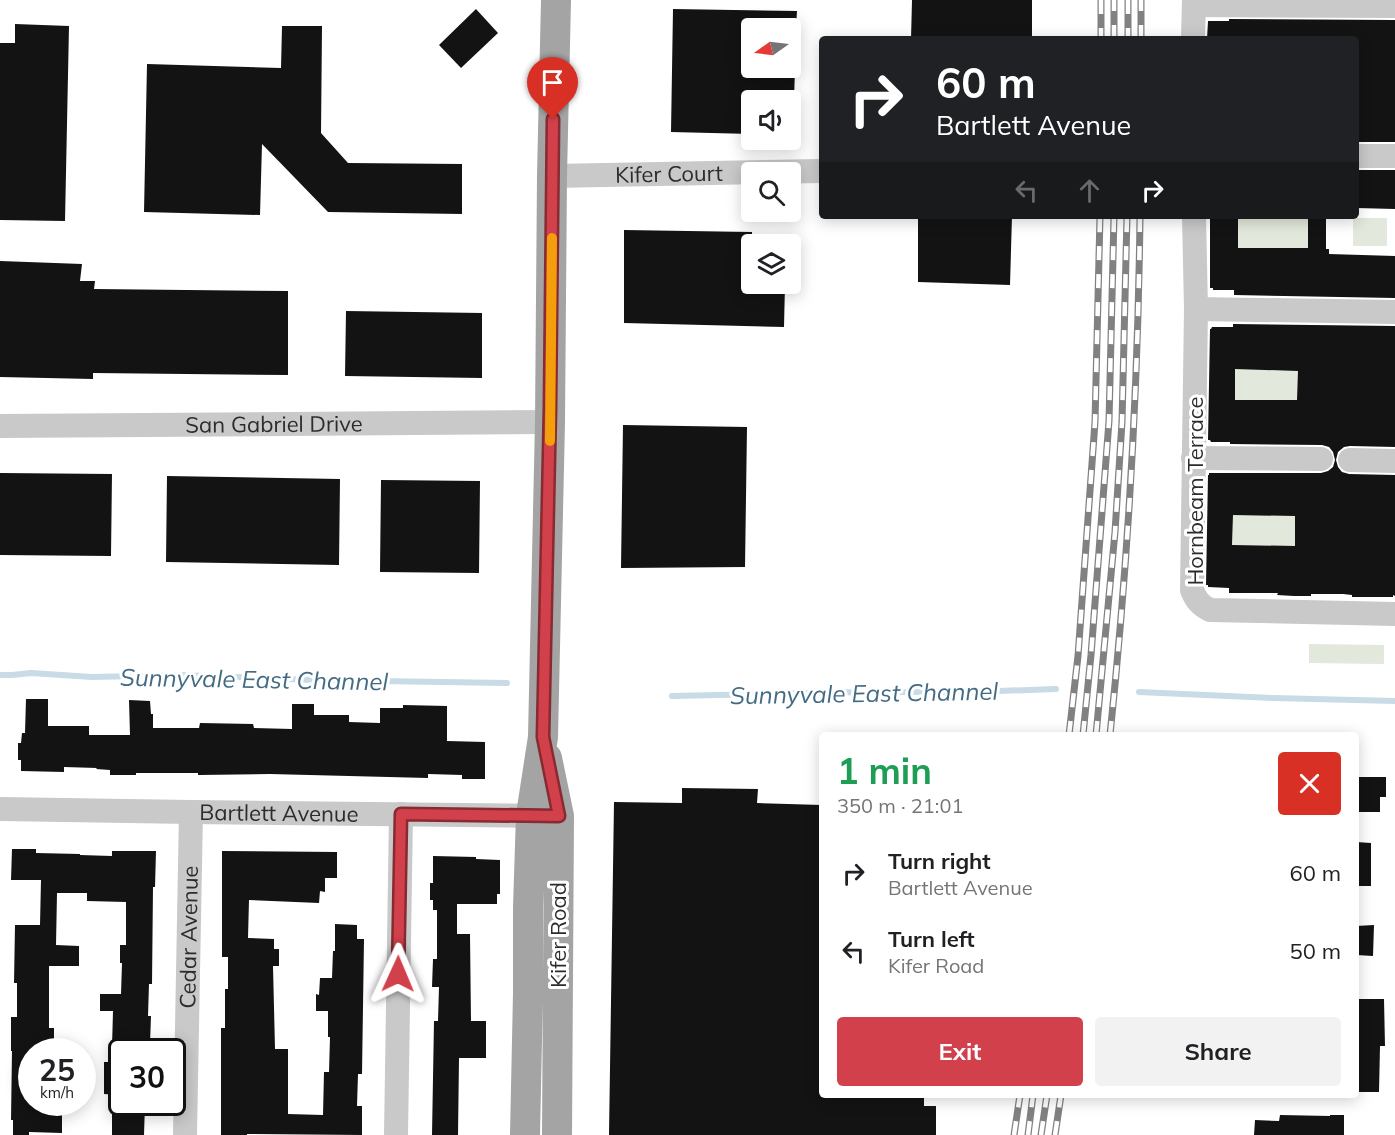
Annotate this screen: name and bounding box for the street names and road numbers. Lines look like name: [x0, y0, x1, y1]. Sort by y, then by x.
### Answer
street label: Kifer Court: [615, 159, 723, 189]
street label: Hornbeam Terrace: [1181, 397, 1209, 586]
street label: San Gabriel Drive: [185, 409, 363, 439]
street label: Bartlett Avenue: [199, 798, 359, 828]
street label: Cedar Avenue: [173, 865, 204, 1009]
street label: Kifer Road: [544, 882, 572, 988]

